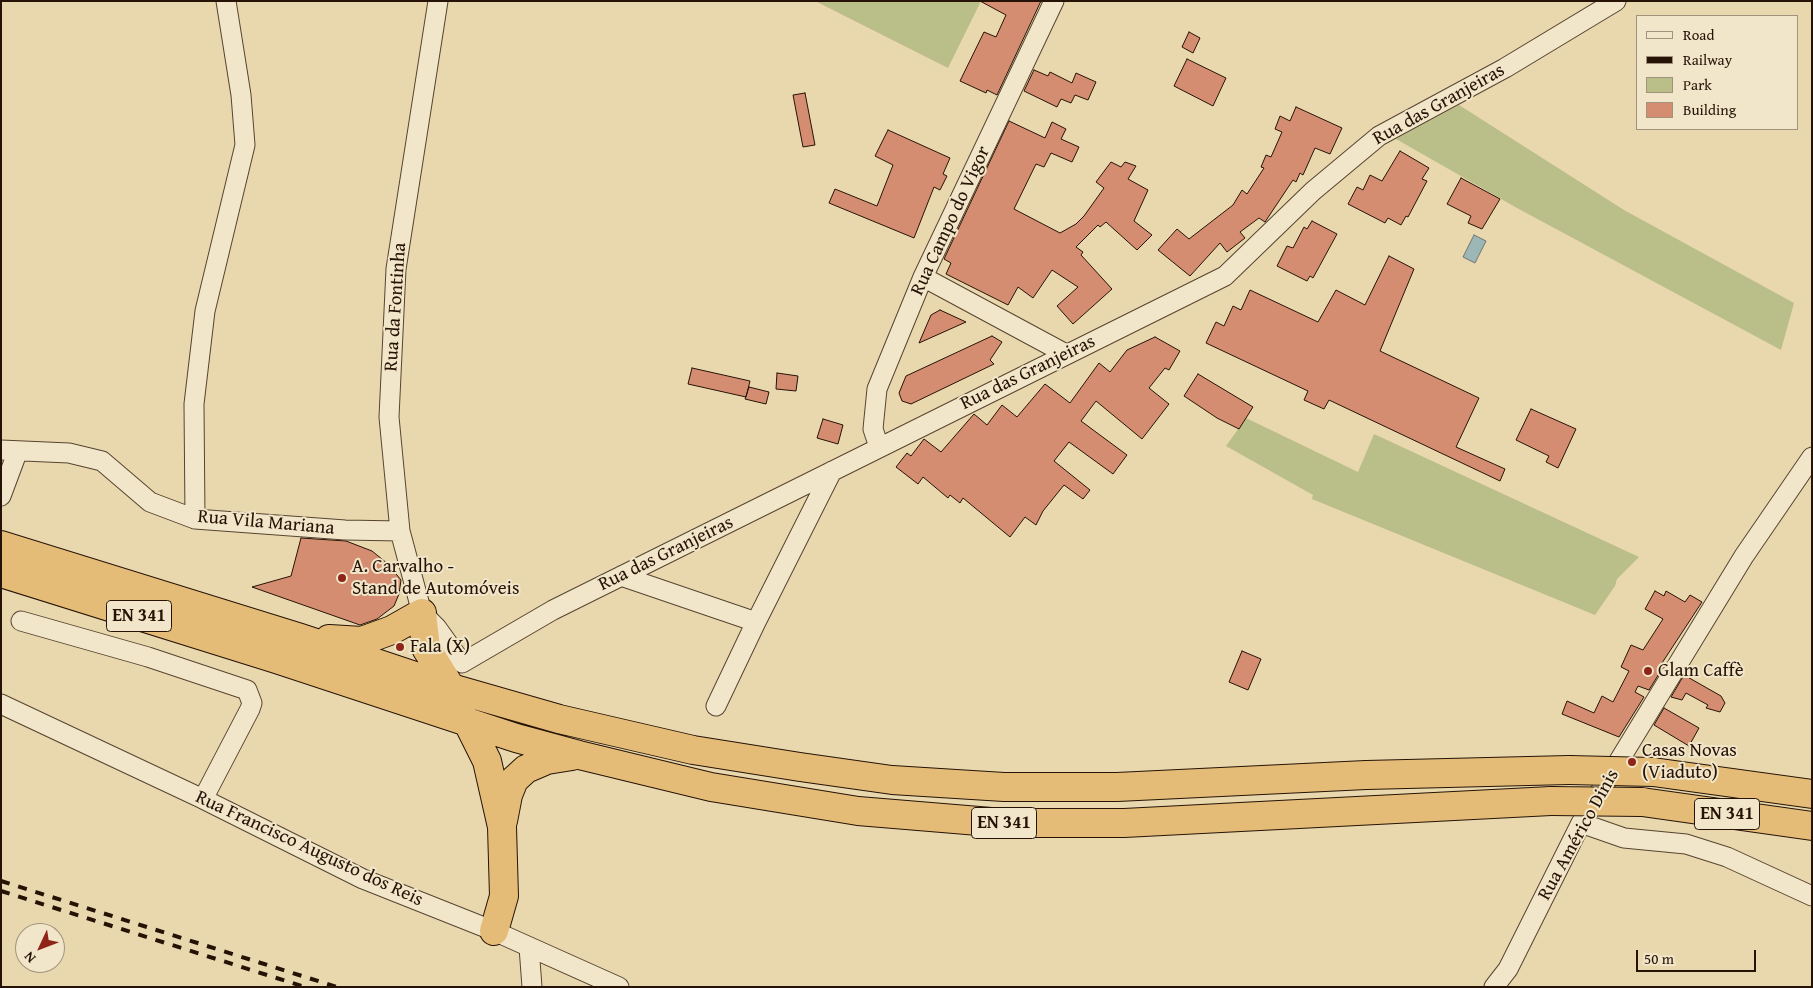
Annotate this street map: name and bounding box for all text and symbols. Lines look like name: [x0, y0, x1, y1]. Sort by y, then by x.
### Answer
legend: [1636, 15, 1798, 130]
text: Road: [1683, 24, 1714, 45]
text: Railway: [1683, 49, 1732, 70]
street label: Rua das Granjeiras: [1369, 59, 1509, 151]
text: Park: [1683, 74, 1712, 95]
text: Building: [1683, 99, 1736, 120]
street label: Rua Campo do Vigor: [906, 143, 996, 299]
street label: Rua da Fontinha: [380, 242, 412, 372]
street label: Rua das Granjeiras: [957, 330, 1099, 416]
street label: Rua Vila Mariana: [197, 506, 335, 540]
street label: Rua das Granjeiras: [595, 511, 737, 597]
place label: A. Carvalho - Stand de Automóveis: [352, 556, 519, 600]
marker: A. Carvalho - Stand de Automóveis: [336, 572, 348, 584]
road number: EN 341: [106, 600, 172, 632]
place label: Fala (X): [410, 636, 470, 658]
marker: Fala (X): [394, 641, 406, 653]
place label: Glam Caffè: [1658, 660, 1744, 682]
marker: Glam Caffè: [1642, 665, 1654, 677]
place label: Casas Novas (Viaduto): [1642, 740, 1737, 784]
marker: Casas Novas (Viaduto): [1626, 756, 1638, 768]
street label: Rua Américo Dinis: [1534, 766, 1624, 904]
street label: Rua Francisco Augusto dos Reis: [192, 786, 426, 912]
road number: EN 341: [1694, 799, 1760, 830]
road number: EN 341: [972, 808, 1036, 838]
north arrow: [15, 923, 65, 973]
scale bar: [1638, 940, 1758, 972]
text: N: [19, 947, 40, 968]
text: 50 m: [1644, 948, 1674, 969]

